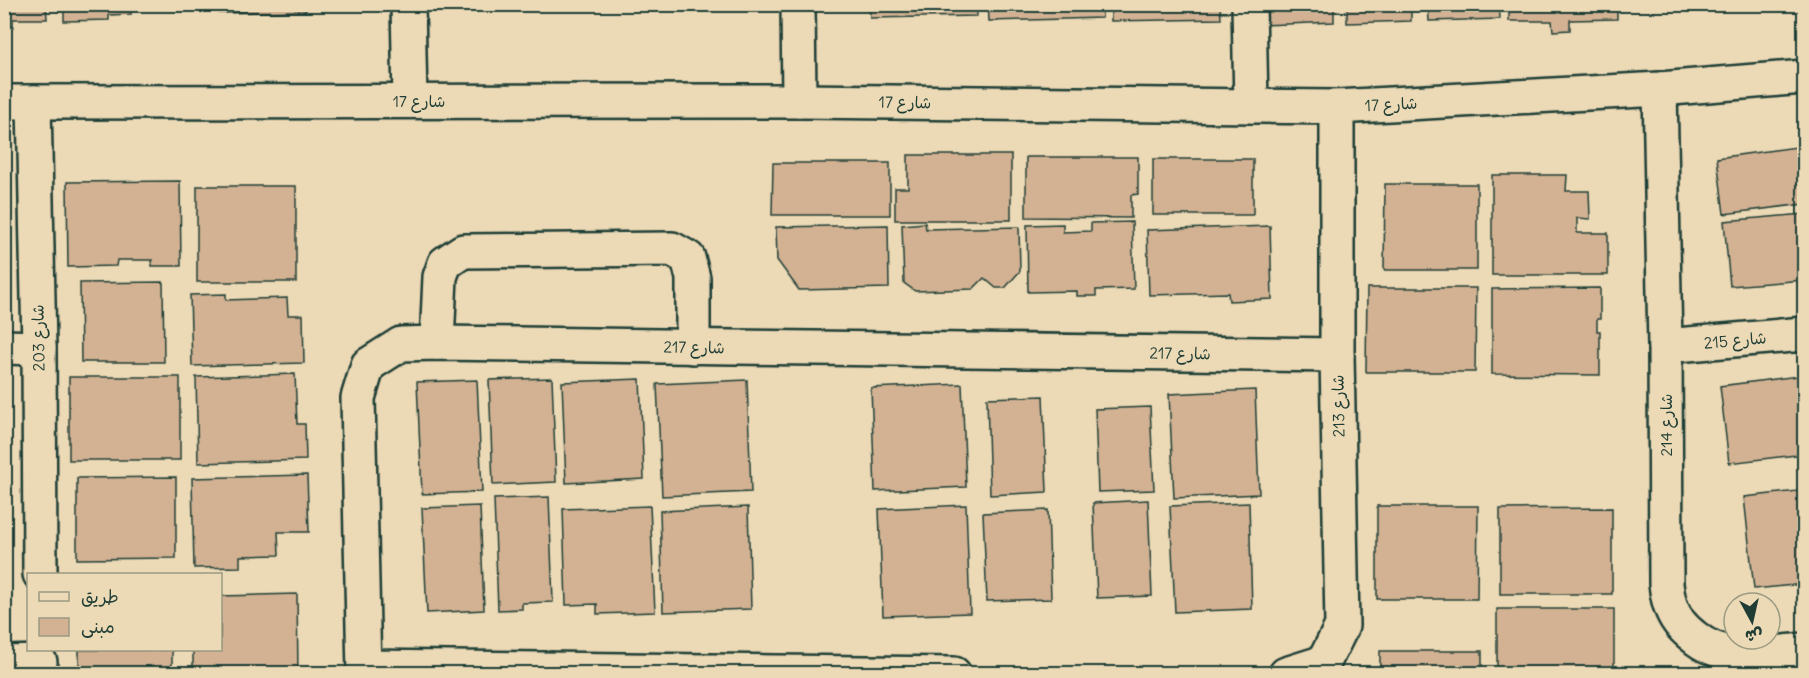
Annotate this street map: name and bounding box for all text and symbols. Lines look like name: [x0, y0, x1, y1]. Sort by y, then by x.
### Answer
street label: شارع 17: [393, 91, 445, 113]
street label: شارع 17: [878, 92, 931, 114]
street label: شارع 17: [1364, 93, 1418, 117]
street label: شارع 203: [27, 304, 51, 372]
street label: شارع 215: [1703, 327, 1767, 355]
street label: شارع 217: [663, 336, 725, 360]
street label: شارع 217: [1149, 342, 1211, 366]
street label: شارع 213: [1327, 374, 1351, 437]
street label: شارع 214: [1656, 394, 1678, 456]
legend: [27, 573, 222, 651]
text: طريق: [81, 585, 119, 608]
north arrow: [1722, 591, 1782, 651]
text: مبنى: [81, 615, 115, 638]
text: ش: [1744, 625, 1764, 647]

